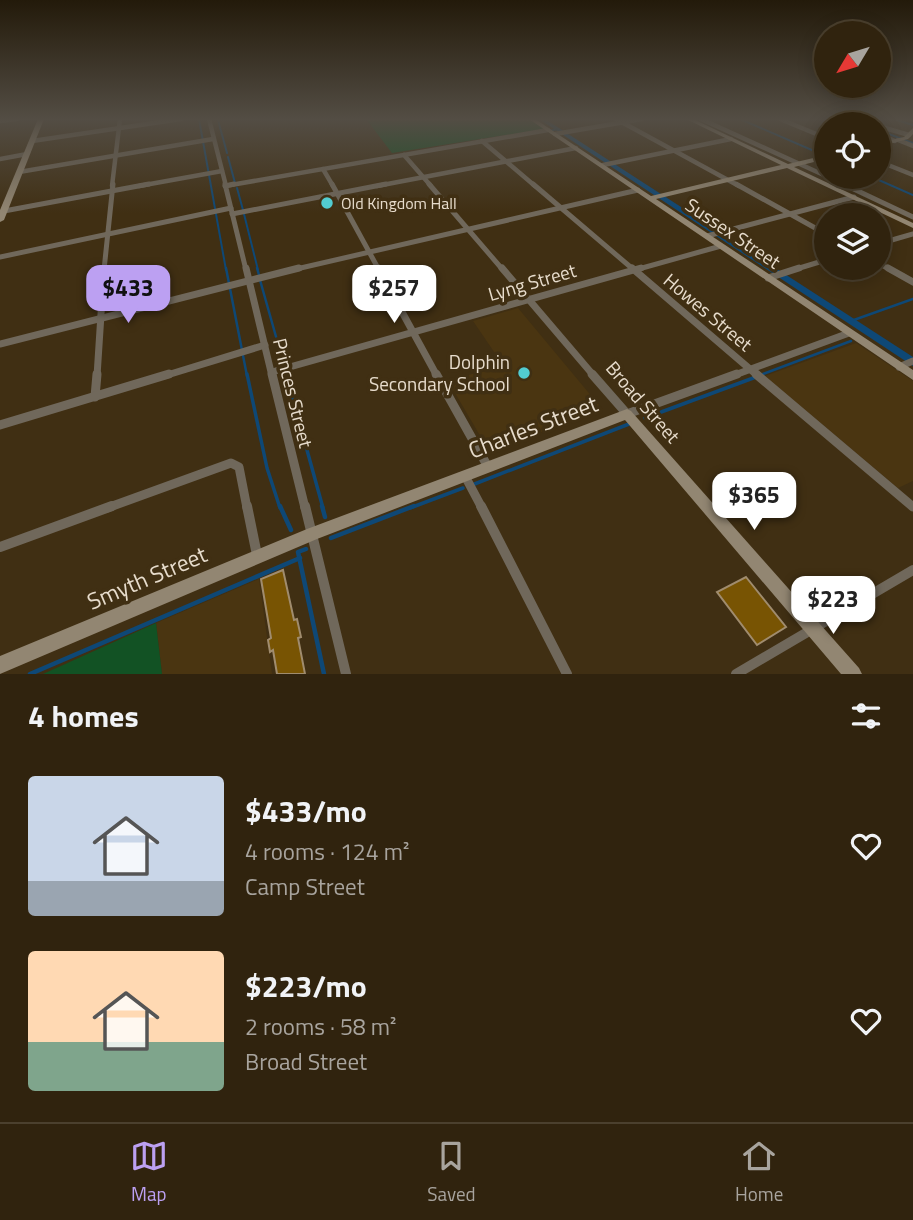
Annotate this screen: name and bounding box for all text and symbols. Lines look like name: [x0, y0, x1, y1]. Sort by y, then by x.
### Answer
north arrow: [814, 21, 891, 98]
map controls: [814, 21, 891, 280]
button: locate: [814, 112, 891, 189]
street label: Sussex Street: [680, 190, 787, 275]
place label: Old Kingdom Hall: [341, 191, 457, 215]
marker: Old Kingdom Hall: [319, 195, 335, 211]
button: layers: [814, 203, 891, 280]
street label: Lyng Street: [484, 255, 580, 308]
pin: $433: [87, 266, 169, 325]
pin: $257: [353, 266, 435, 325]
street label: Howes Street: [657, 266, 760, 358]
text: $433: [102, 270, 154, 305]
text: $257: [368, 270, 420, 305]
street label: Princes Street: [266, 335, 321, 451]
place label: Dolphin Secondary School: [369, 347, 510, 398]
street label: Broad Street: [599, 354, 688, 449]
marker: Dolphin Secondary School: [516, 365, 532, 381]
street label: Charles Street: [463, 386, 603, 467]
pin: $365: [713, 472, 795, 532]
text: $365: [728, 477, 780, 512]
street label: Smyth Street: [81, 537, 212, 619]
pin: $223: [792, 576, 874, 636]
text: $223: [807, 581, 859, 616]
text: 4 homes: [28, 693, 139, 739]
icon: filters: [847, 697, 885, 735]
text: $433/mo: [245, 788, 367, 834]
icon: home: [84, 804, 168, 888]
icon: heart: [847, 827, 885, 865]
text: 4 rooms · 124 m²: [245, 834, 409, 869]
text: Camp Street: [245, 869, 365, 904]
text: $223/mo: [245, 963, 367, 1009]
icon: home: [84, 979, 168, 1063]
icon: heart: [847, 1002, 885, 1040]
text: 2 rooms · 58 m²: [245, 1009, 396, 1044]
text: Broad Street: [245, 1044, 367, 1079]
tab: Map: [130, 1137, 168, 1208]
tab: Saved: [427, 1137, 476, 1208]
tab: Home: [735, 1137, 783, 1208]

